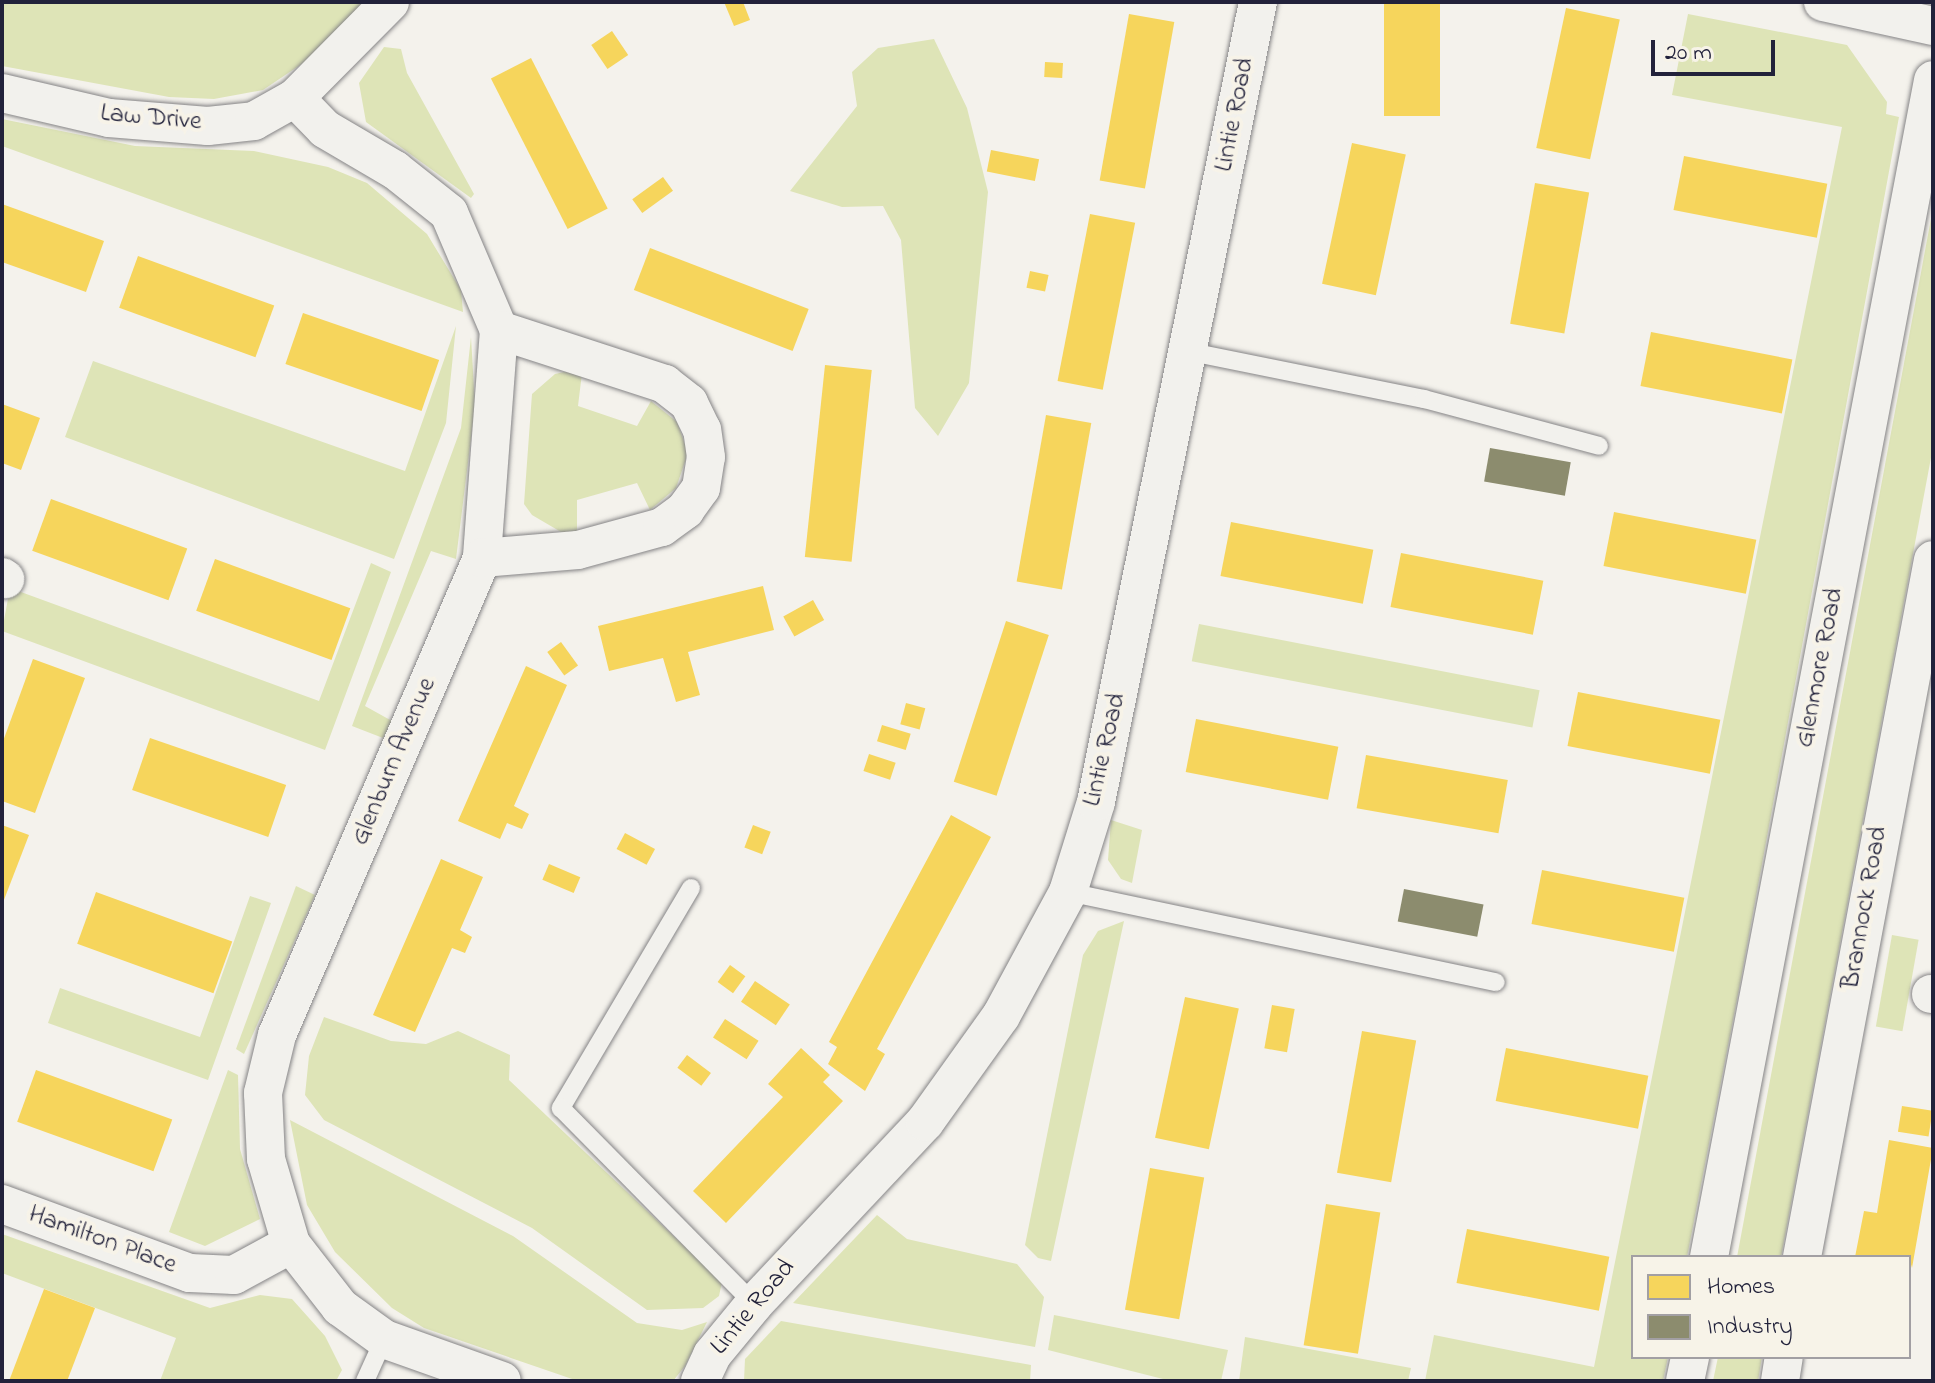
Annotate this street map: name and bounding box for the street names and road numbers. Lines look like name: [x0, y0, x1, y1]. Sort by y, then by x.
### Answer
street label: Lintie Road: [1210, 55, 1262, 175]
street label: Law Drive: [99, 99, 203, 139]
street label: Glenmore Road: [1790, 586, 1852, 750]
street label: Glenburn Avenue: [346, 674, 444, 850]
street label: Lintie Road: [1078, 690, 1134, 810]
street label: Brannock Road: [1836, 824, 1896, 992]
street label: Hamilton Place: [24, 1200, 180, 1282]
street label: Lintie Road: [705, 1254, 803, 1362]

